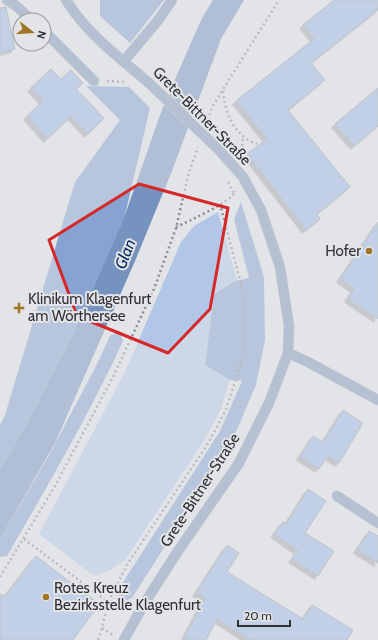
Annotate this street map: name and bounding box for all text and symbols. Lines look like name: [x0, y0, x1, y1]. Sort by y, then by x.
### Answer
north arrow: [12, 12, 52, 52]
text: N: [34, 29, 49, 41]
street label: Grete-Bittner-Straße: [149, 63, 255, 169]
water label: Glan: [111, 236, 139, 272]
place label: Hofer: [325, 242, 361, 260]
marker: Hofer: [364, 246, 374, 256]
place label: Klinikum Klagenfurt am Wörthersee: [28, 290, 151, 325]
marker: Klinikum Klagenfurt am Wörthersee: [13, 302, 25, 314]
street label: Grete-Bittner-Straße: [157, 430, 244, 550]
place label: Rotes Kreuz Bezirksstelle Klagenfurt: [54, 579, 201, 614]
marker: Rotes Kreuz Bezirksstelle Klagenfurt: [41, 592, 51, 602]
scale bar: [238, 602, 290, 628]
text: 20 m: [244, 608, 272, 623]

